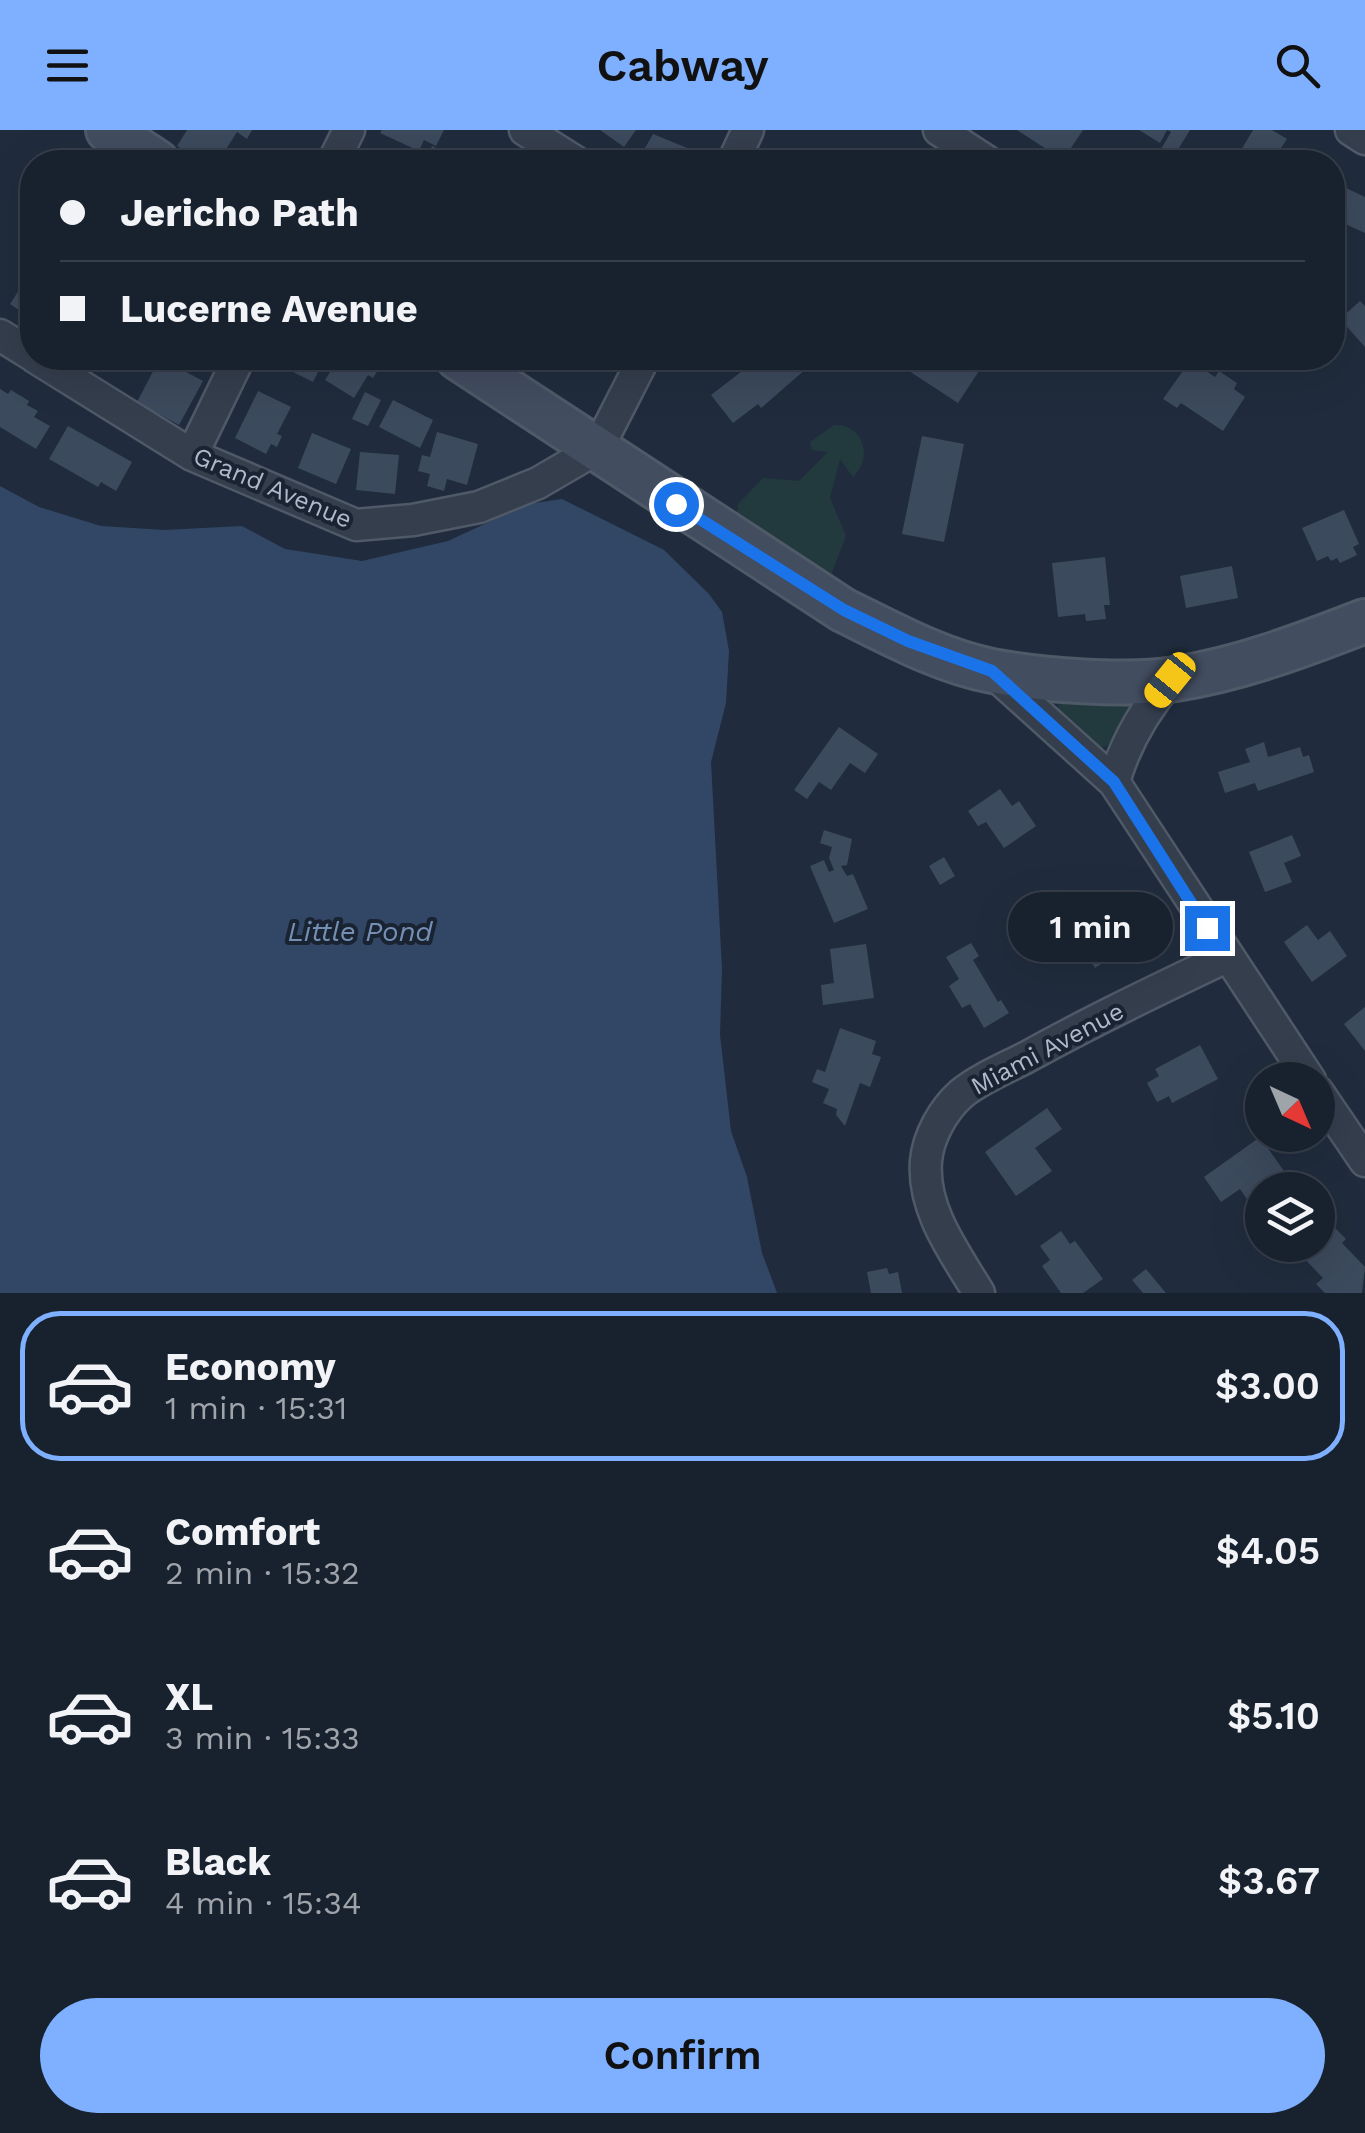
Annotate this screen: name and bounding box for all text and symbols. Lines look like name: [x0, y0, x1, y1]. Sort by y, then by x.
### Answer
icon: menu: [40, 38, 95, 93]
icon: search: [1270, 38, 1325, 93]
text: Cabway: [596, 39, 769, 92]
text: Jericho Path: [120, 191, 359, 235]
text: Lucerne Avenue: [120, 287, 418, 331]
street label: Grand Avenue: [189, 441, 356, 534]
route start: [654, 482, 699, 527]
car: [1139, 647, 1201, 713]
callout: 1 min: [1007, 893, 1172, 963]
route end: [1185, 906, 1230, 951]
text: 1 min: [1049, 908, 1132, 946]
water label: Little Pond: [287, 915, 433, 948]
street label: Miami Avenue: [966, 996, 1128, 1101]
north arrow: [1245, 1062, 1335, 1152]
map controls: [1245, 1062, 1335, 1262]
button: layers: [1245, 1172, 1335, 1262]
icon: car: [45, 1341, 135, 1431]
text: Economy: [165, 1345, 336, 1389]
text: $3.00: [1215, 1364, 1320, 1408]
text: 1 min · 15:31: [165, 1389, 347, 1427]
icon: car: [45, 1506, 135, 1596]
text: Comfort: [165, 1510, 320, 1554]
text: $4.05: [1216, 1529, 1320, 1573]
text: 2 min · 15:32: [165, 1554, 360, 1592]
icon: car: [45, 1671, 135, 1761]
text: XL: [165, 1675, 213, 1719]
text: $5.10: [1227, 1694, 1320, 1738]
text: 3 min · 15:33: [165, 1719, 360, 1757]
icon: car: [45, 1836, 135, 1926]
text: Black: [165, 1840, 271, 1884]
text: $3.67: [1218, 1859, 1320, 1903]
text: 4 min · 15:34: [165, 1884, 361, 1922]
button: Confirm: [40, 1998, 1325, 2113]

